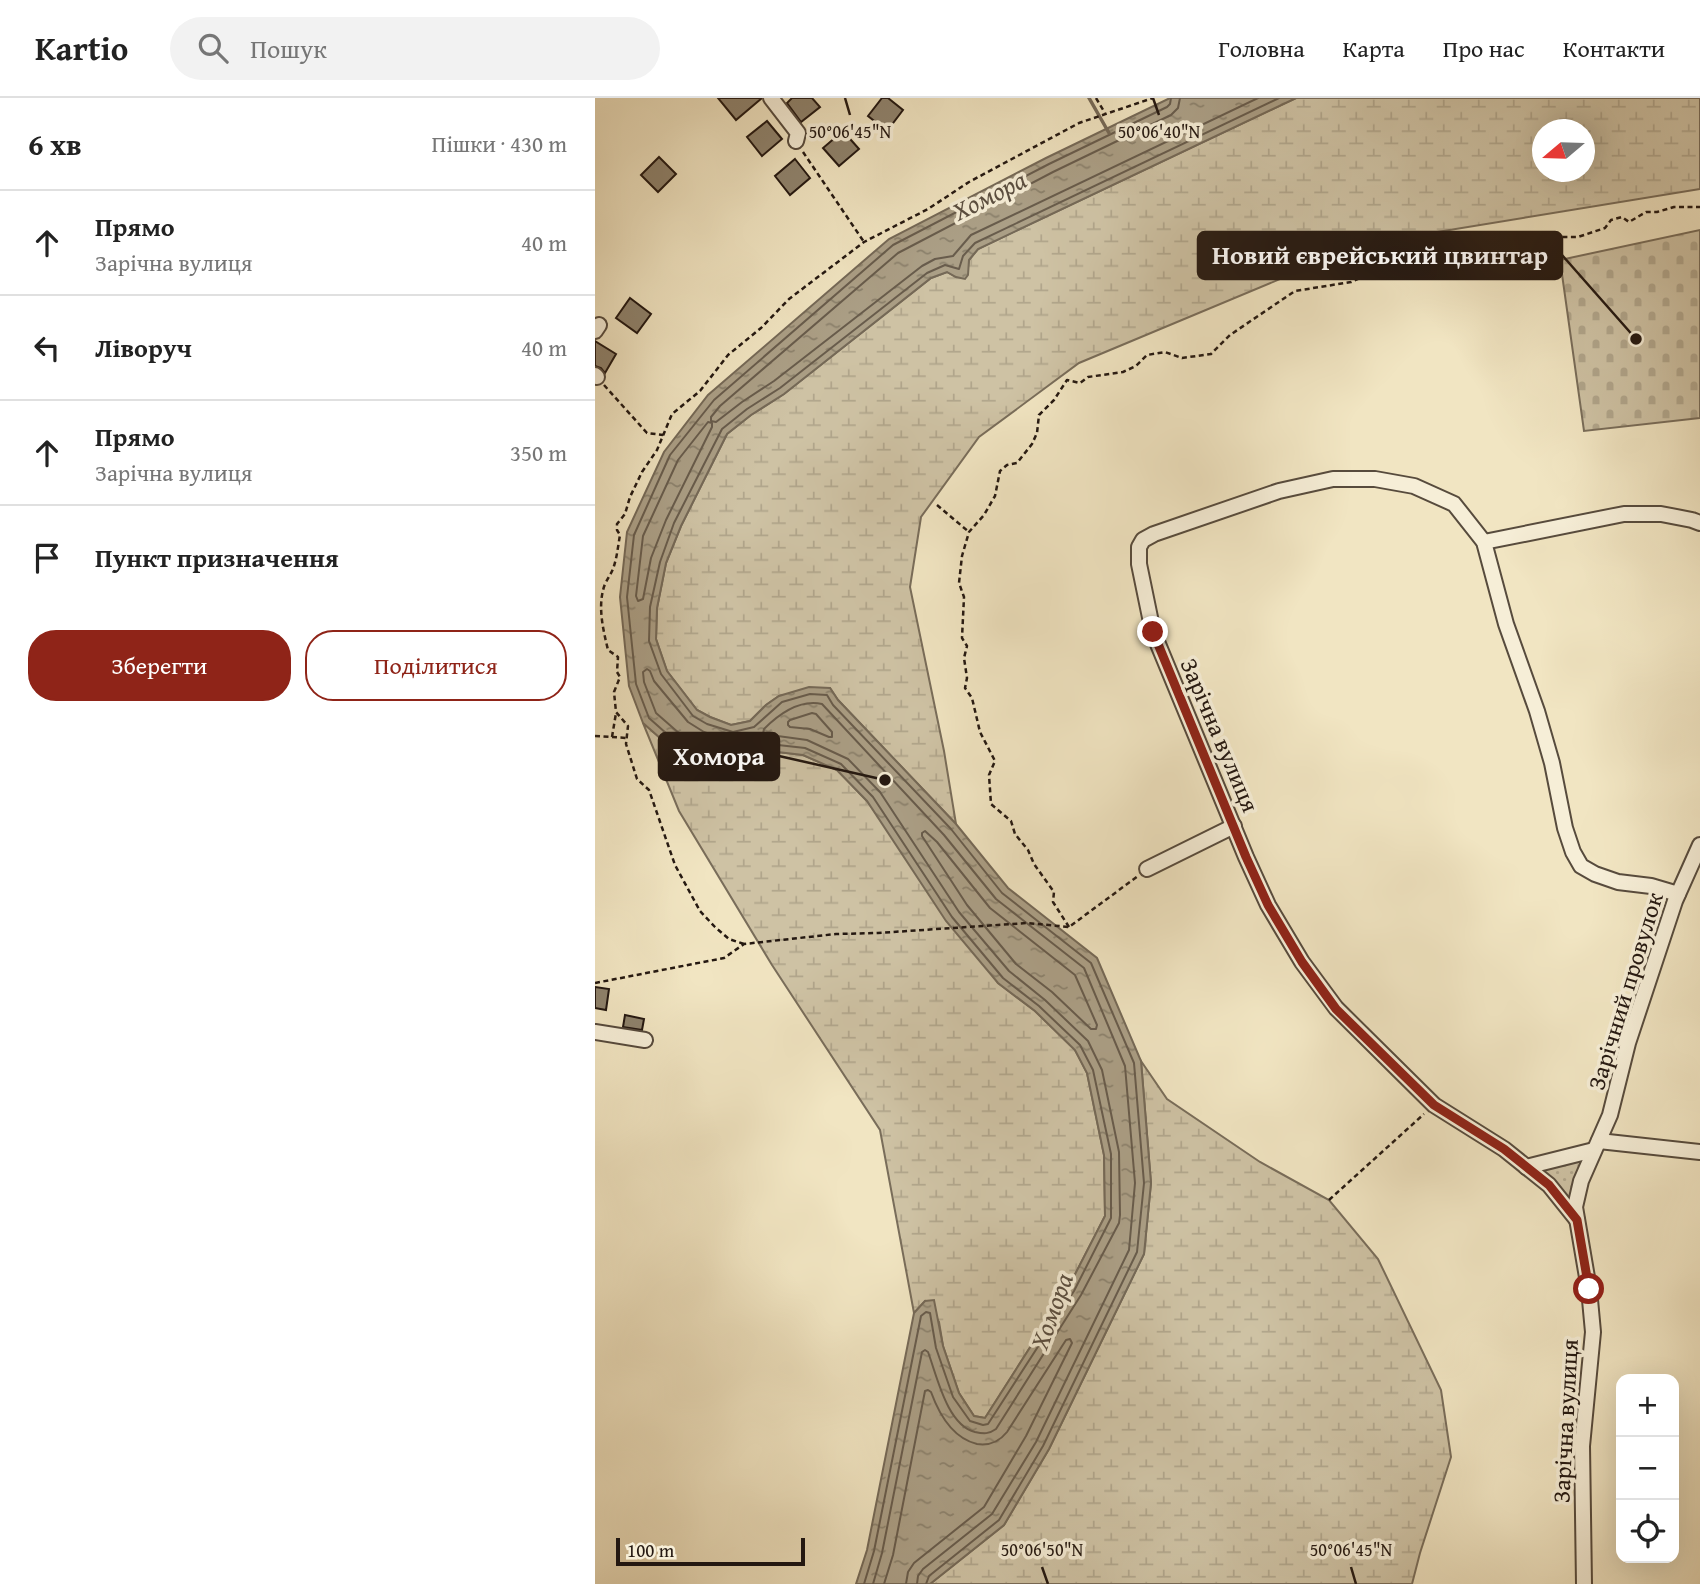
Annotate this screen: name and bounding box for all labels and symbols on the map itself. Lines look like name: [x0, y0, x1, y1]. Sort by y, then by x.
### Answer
text: 50°06'45"N: [809, 118, 892, 145]
text: 50°06'40"N: [1118, 118, 1201, 145]
north arrow: [1532, 119, 1595, 182]
water label: Хомора: [944, 160, 1033, 231]
callout: Новий єврейський цвинтар: [1198, 232, 1562, 279]
text: Новий єврейський цвинтар: [1212, 235, 1548, 274]
route end: [1137, 616, 1168, 647]
street label: Зарічна вулиця: [1172, 653, 1268, 817]
callout: Хомора: [659, 733, 779, 780]
text: Хомора: [673, 736, 766, 775]
street label: Зарічний провулок: [1578, 888, 1672, 1094]
water label: Хомора: [1019, 1267, 1083, 1356]
route start: [1573, 1273, 1604, 1304]
street label: Зарічна вулиця: [1543, 1338, 1587, 1504]
scale bar: [616, 1535, 805, 1567]
text: 50°06'50"N: [1001, 1536, 1084, 1563]
text: 50°06'45"N: [1310, 1536, 1393, 1563]

